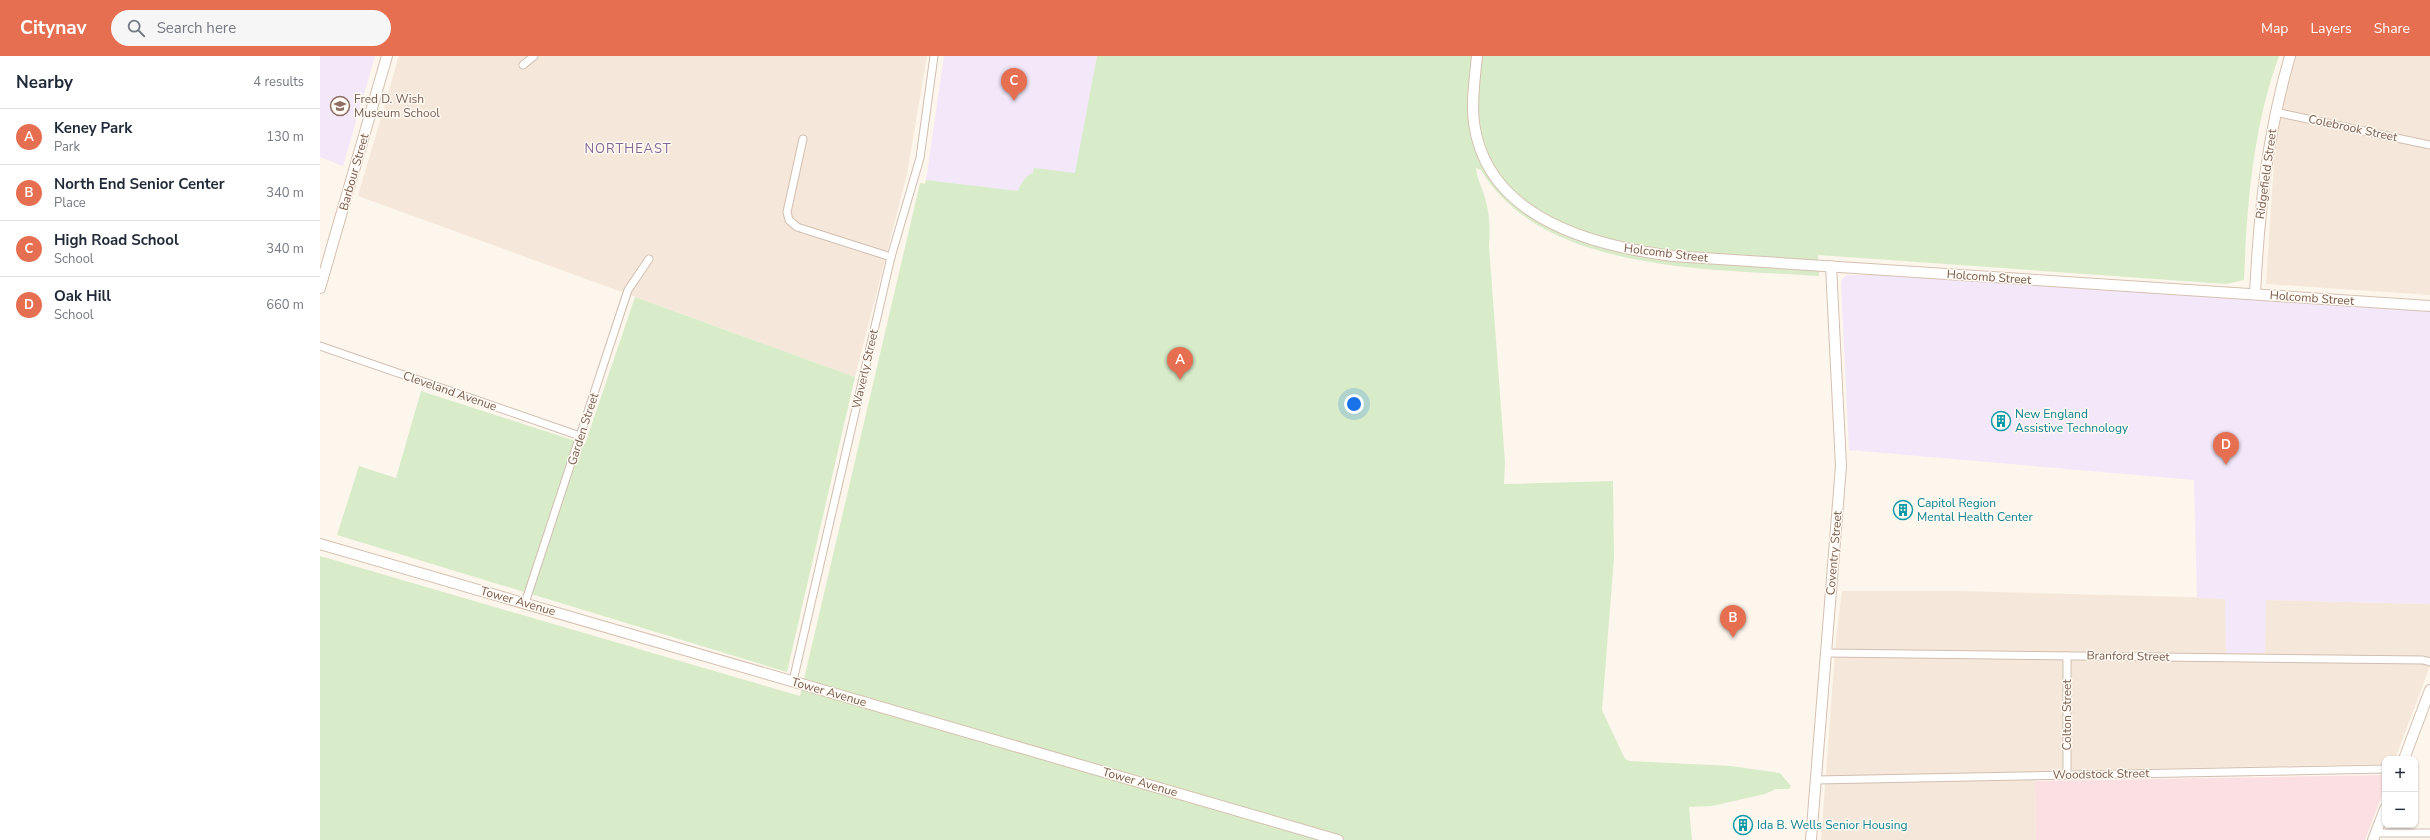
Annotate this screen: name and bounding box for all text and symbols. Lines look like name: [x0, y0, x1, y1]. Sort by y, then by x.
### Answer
search box: [111, 10, 391, 46]
text: Citynav: [20, 15, 87, 41]
icon: search: [125, 17, 147, 39]
text: Search here: [157, 18, 236, 38]
text: Map: [2261, 19, 2288, 38]
text: Layers: [2310, 19, 2352, 38]
text: Share: [2374, 19, 2410, 38]
pin: C: [1001, 68, 1027, 101]
text: Nearby: [16, 71, 73, 94]
text: 4 results: [253, 73, 304, 91]
place label: Fred D. Wish Museum School: [354, 91, 440, 121]
school or university icon: Fred D. Wish Museum School: [329, 95, 351, 117]
street label: Colebrook Street: [2307, 111, 2400, 145]
text: Keney Park: [54, 118, 132, 138]
street label: Ridgefield Street: [2252, 127, 2280, 220]
text: A: [24, 128, 34, 146]
text: 130 m: [266, 128, 304, 146]
street label: Barbour Street: [335, 131, 373, 212]
text: Park: [54, 138, 80, 156]
district label: NORTHEAST: [584, 140, 672, 158]
text: North End Senior Center: [54, 174, 225, 194]
text: B: [25, 184, 33, 202]
text: 340 m: [266, 184, 304, 202]
text: Place: [54, 194, 86, 212]
text: High Road School: [54, 230, 179, 250]
text: C: [25, 240, 33, 258]
text: 340 m: [266, 240, 304, 258]
street label: Holcomb Street: [1623, 240, 1710, 266]
text: School: [54, 250, 94, 268]
street label: Holcomb Street: [1946, 266, 2033, 288]
text: Oak Hill: [54, 286, 111, 306]
street label: Holcomb Street: [2269, 287, 2356, 309]
text: D: [24, 296, 34, 314]
text: 660 m: [266, 296, 304, 314]
text: School: [54, 306, 94, 324]
street label: Waverly Street: [848, 327, 882, 410]
pin: A: [1167, 347, 1193, 380]
street label: Cleveland Avenue: [401, 367, 499, 415]
street label: Garden Street: [564, 390, 602, 467]
your location: [1344, 394, 1364, 414]
place label: New England Assistive Technology: [2015, 406, 2129, 436]
building icon: New England Assistive Technology: [1990, 410, 2012, 432]
pin: D: [2213, 432, 2239, 465]
place label: Capitol Region Mental Health Center: [1917, 495, 2033, 525]
building icon: Capitol Region Mental Health Center: [1892, 499, 1914, 521]
street label: Coventry Street: [1822, 509, 1846, 596]
street label: Tower Avenue: [479, 583, 557, 619]
pin: B: [1720, 605, 1746, 638]
street label: Branford Street: [2086, 647, 2170, 665]
street label: Tower Avenue: [790, 674, 868, 710]
street label: Colton Street: [2059, 679, 2075, 751]
map controls: [2382, 756, 2418, 828]
button: +: [2382, 756, 2418, 792]
street label: Tower Avenue: [1101, 764, 1179, 800]
street label: Woodstock Street: [2052, 765, 2150, 783]
button: −: [2382, 792, 2418, 828]
building icon: Ida B. Wells Senior Housing: [1732, 814, 1754, 836]
place label: Ida B. Wells Senior Housing: [1757, 817, 1907, 833]

